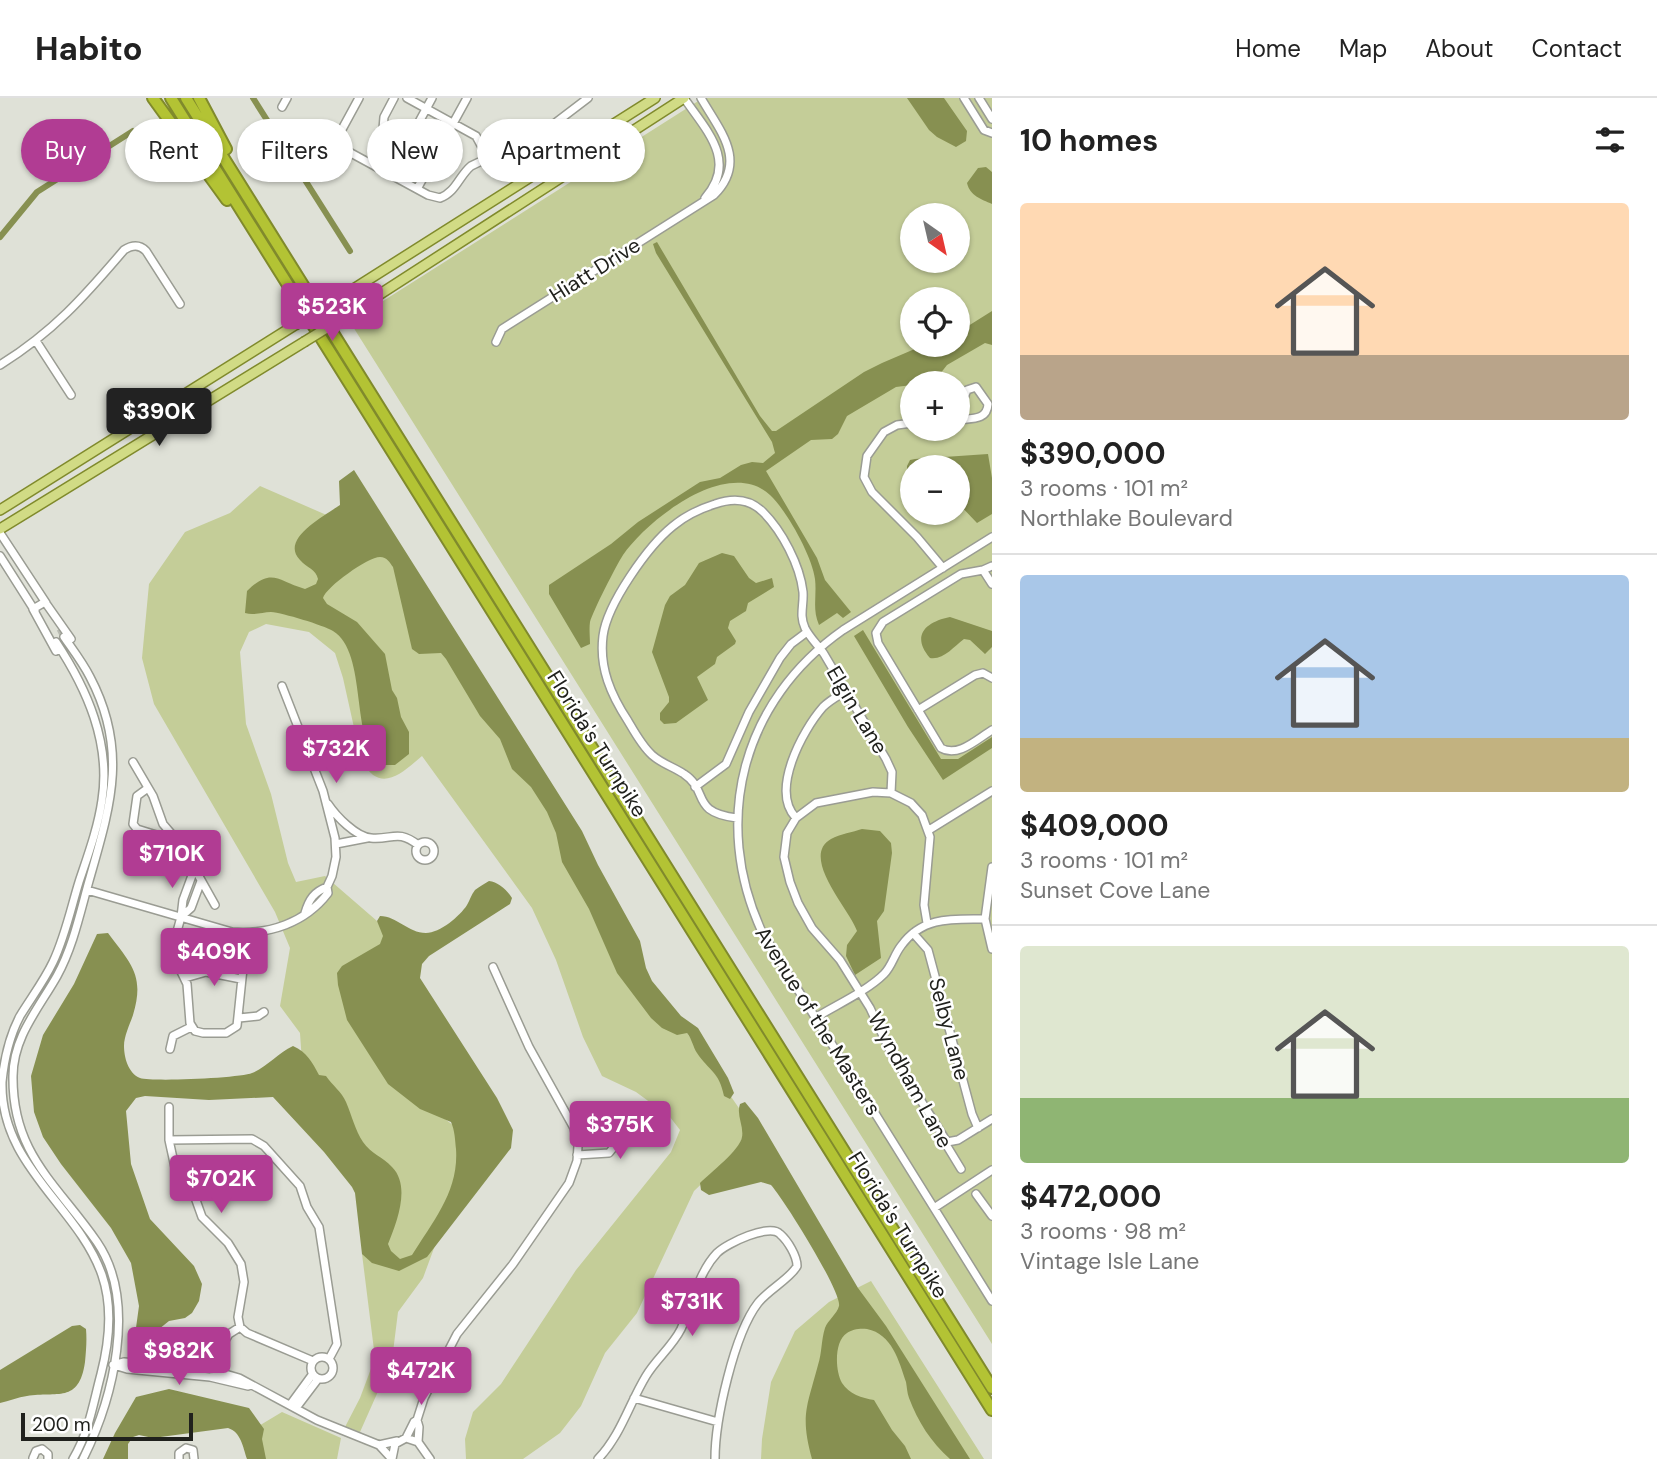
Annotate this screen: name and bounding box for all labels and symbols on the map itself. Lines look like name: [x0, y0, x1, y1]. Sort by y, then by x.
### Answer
north arrow: [900, 203, 970, 273]
street label: Hiatt Drive: [544, 231, 646, 309]
pin: $523K: [283, 284, 381, 343]
pin: $390K: [110, 388, 208, 448]
street label: Elgin Lane: [820, 661, 894, 759]
street label: Florida's Turnpike: [541, 665, 653, 823]
pin: $732K: [287, 726, 385, 785]
pin: $710K: [123, 830, 221, 890]
street label: Avenue of the Masters: [749, 921, 887, 1121]
pin: $409K: [165, 928, 263, 988]
street label: Selby Lane: [922, 975, 976, 1083]
street label: Wyndham Lane: [861, 1007, 959, 1153]
pin: $375K: [571, 1102, 669, 1161]
street label: Florida's Turnpike: [842, 1146, 954, 1304]
pin: $702K: [172, 1156, 270, 1215]
pin: $731K: [643, 1278, 741, 1338]
pin: $982K: [130, 1328, 228, 1387]
pin: $472K: [372, 1348, 470, 1407]
scale bar: [21, 1410, 192, 1442]

